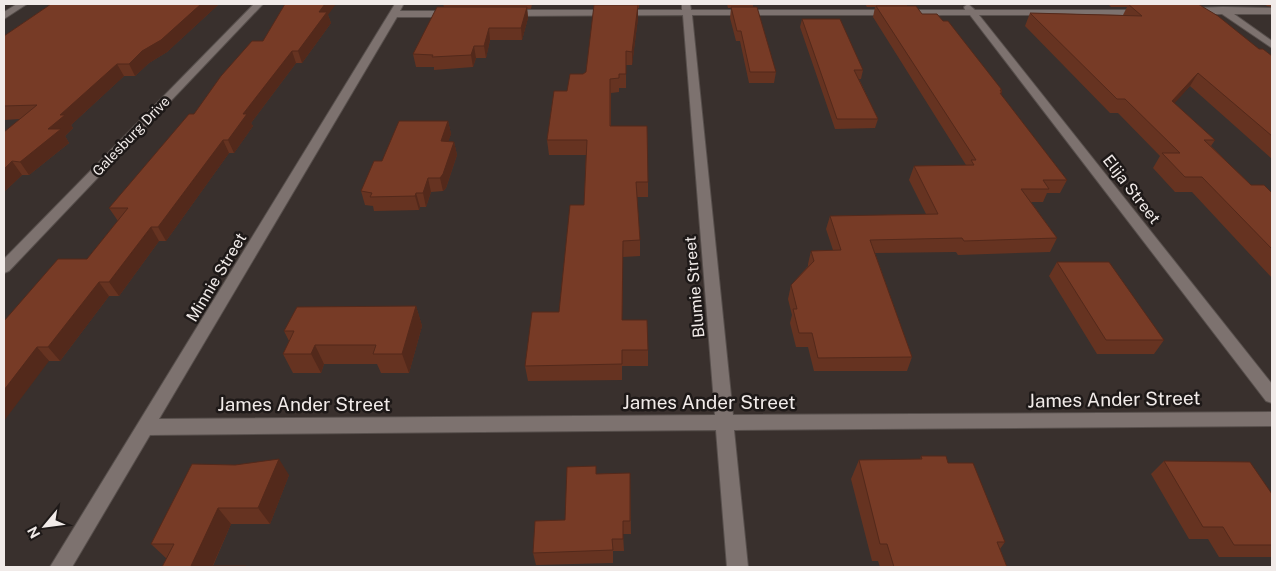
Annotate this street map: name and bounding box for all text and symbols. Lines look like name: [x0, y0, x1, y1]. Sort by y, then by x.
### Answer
street label: Galesburg Drive: [89, 93, 173, 179]
street label: Elija Street: [1099, 151, 1164, 228]
street label: Minnie Street: [182, 229, 250, 325]
street label: Blumie Street: [681, 235, 708, 339]
street label: James Ander Street: [1027, 386, 1201, 412]
street label: James Ander Street: [622, 391, 796, 413]
street label: James Ander Street: [217, 393, 391, 415]
north arrow: [20, 501, 70, 551]
text: N: [24, 524, 43, 541]

